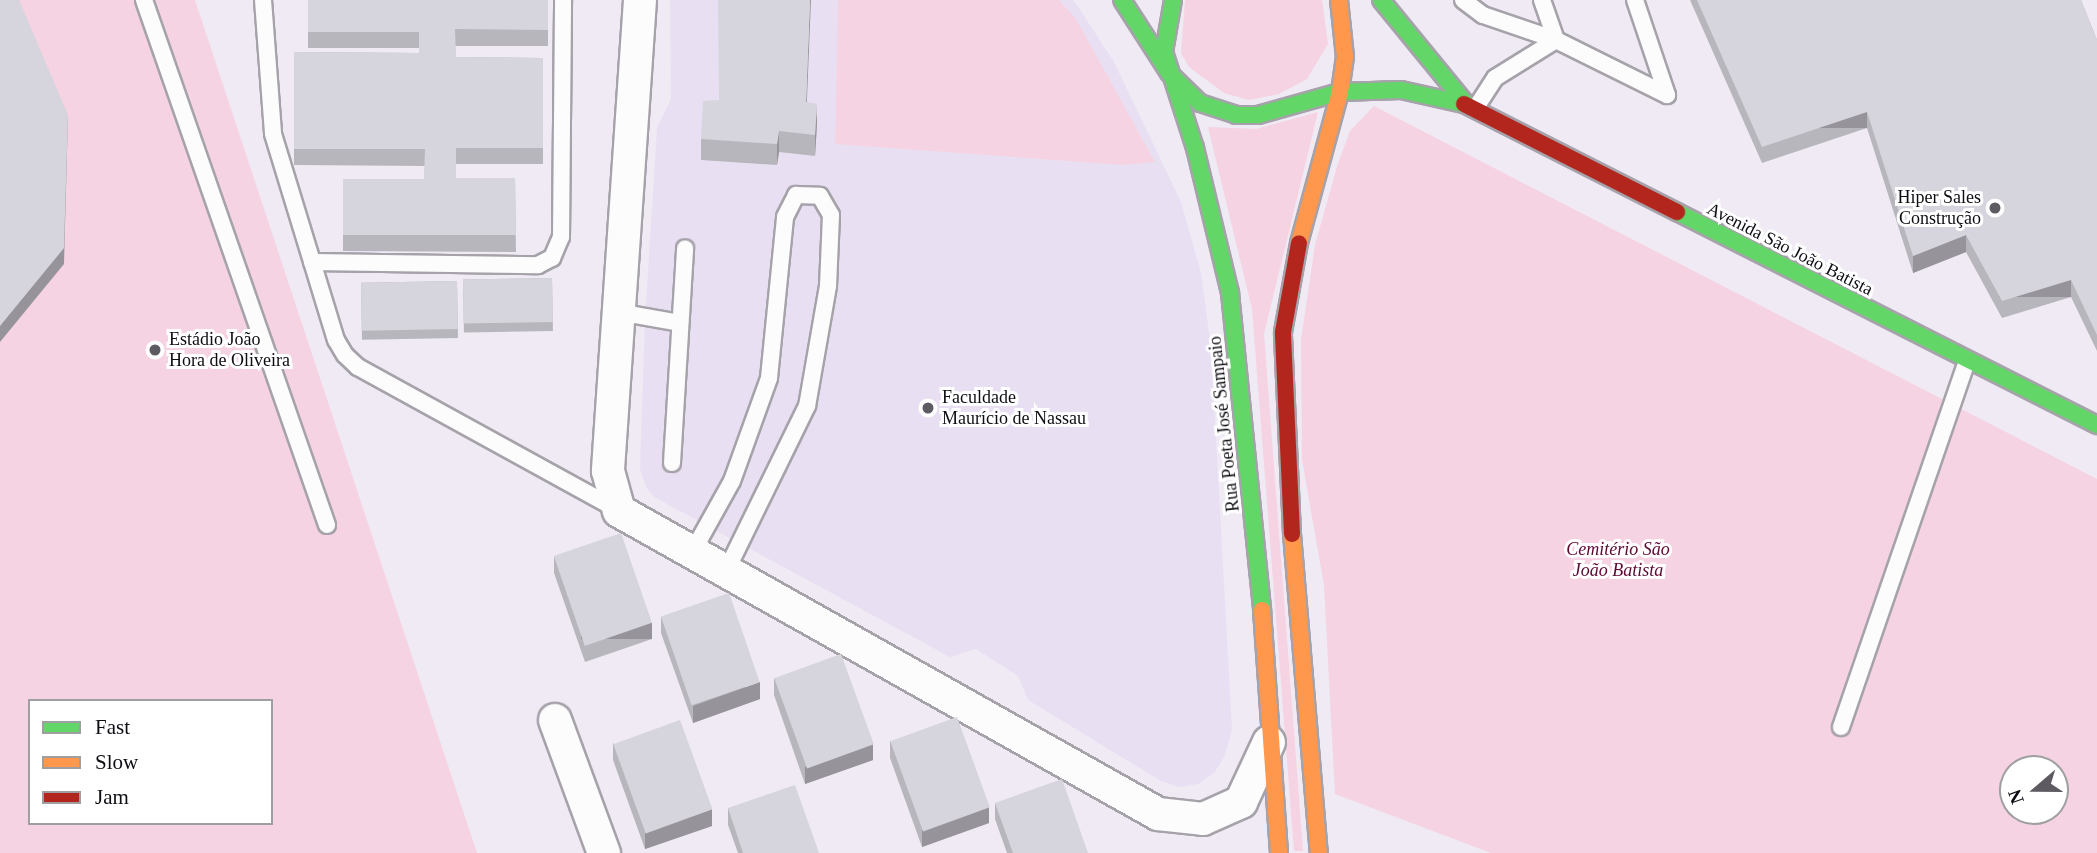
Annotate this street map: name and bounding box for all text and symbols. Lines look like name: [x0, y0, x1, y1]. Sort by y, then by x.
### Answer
place label: Hiper Sales Construção: [1898, 187, 1981, 230]
street label: Avenida São João Batista: [1704, 198, 1876, 300]
marker: Hiper Sales Construção: [1987, 200, 2003, 216]
place label: Estádio João Hora de Oliveira: [169, 329, 290, 372]
street label: Rua Poeta José Sampaio: [1204, 335, 1244, 513]
marker: Estádio João Hora de Oliveira: [147, 342, 163, 358]
place label: Faculdade Maurício de Nassau: [942, 387, 1086, 430]
marker: Faculdade Maurício de Nassau: [920, 400, 936, 416]
park label: Cemitério São João Batista: [1566, 539, 1670, 582]
legend: [28, 699, 273, 825]
text: Fast: [95, 715, 130, 739]
text: Slow: [95, 750, 138, 774]
north arrow: [1999, 755, 2069, 825]
text: Jam: [95, 785, 129, 809]
text: N: [2003, 787, 2028, 807]

